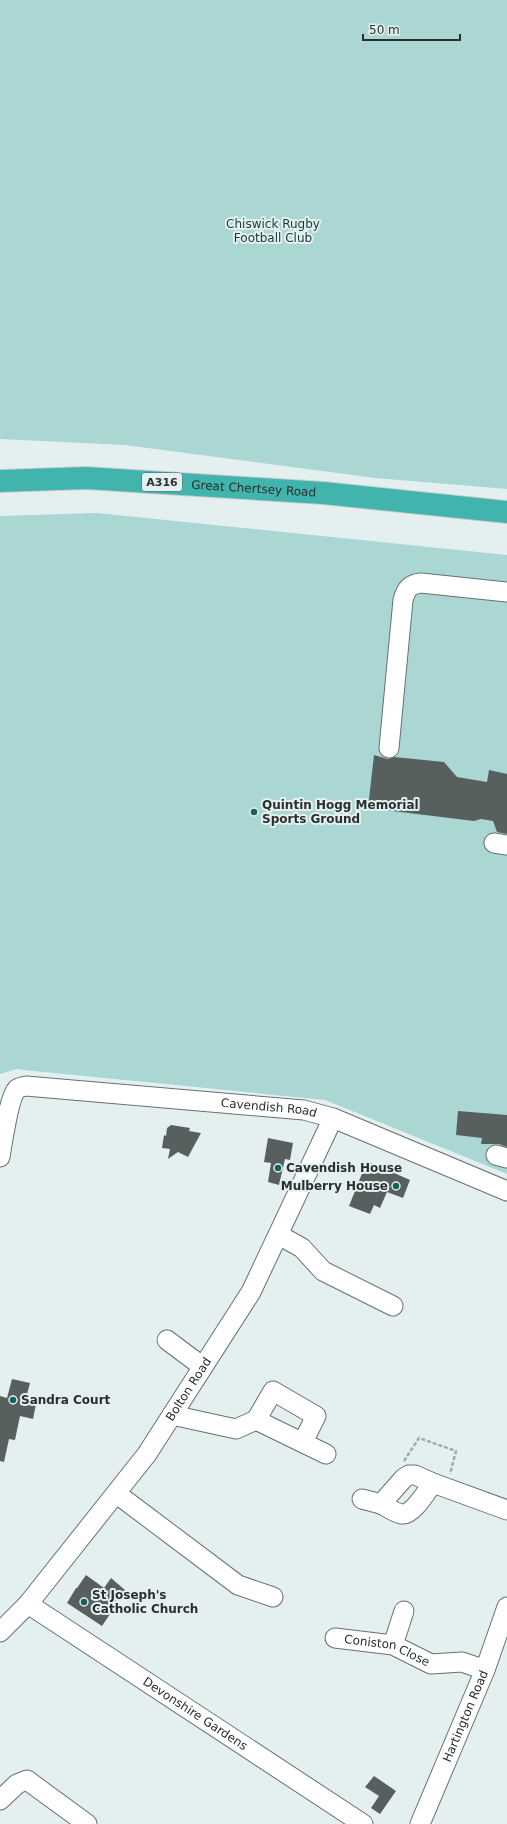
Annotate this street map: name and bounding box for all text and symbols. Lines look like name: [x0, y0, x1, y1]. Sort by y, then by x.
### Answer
scale bar: [363, 16, 460, 42]
text: 50 m: [369, 23, 400, 37]
park label: Chiswick Rugby Football Club: [226, 217, 320, 245]
road number: A316: [142, 473, 182, 491]
street label: Great Chertsey Road: [191, 478, 316, 500]
place label: Quintin Hogg Memorial Sports Ground: [262, 798, 419, 826]
marker: Quintin Hogg Memorial Sports Ground: [249, 807, 259, 817]
street label: Cavendish Road: [220, 1096, 319, 1120]
place label: Cavendish House: [286, 1161, 402, 1175]
marker: Cavendish House: [273, 1163, 283, 1173]
place label: Mulberry House: [281, 1179, 388, 1193]
marker: Mulberry House: [391, 1181, 401, 1191]
street label: Bolton Road: [163, 1355, 214, 1424]
place label: Sandra Court: [21, 1393, 111, 1407]
marker: Sandra Court: [8, 1395, 18, 1405]
place label: St Joseph's Catholic Church: [92, 1588, 198, 1616]
marker: St Joseph's Catholic Church: [79, 1597, 89, 1607]
street label: Coniston Close: [343, 1632, 432, 1669]
street label: Hartington Road: [440, 1668, 491, 1764]
street label: Devonshire Gardens: [140, 1674, 250, 1753]

